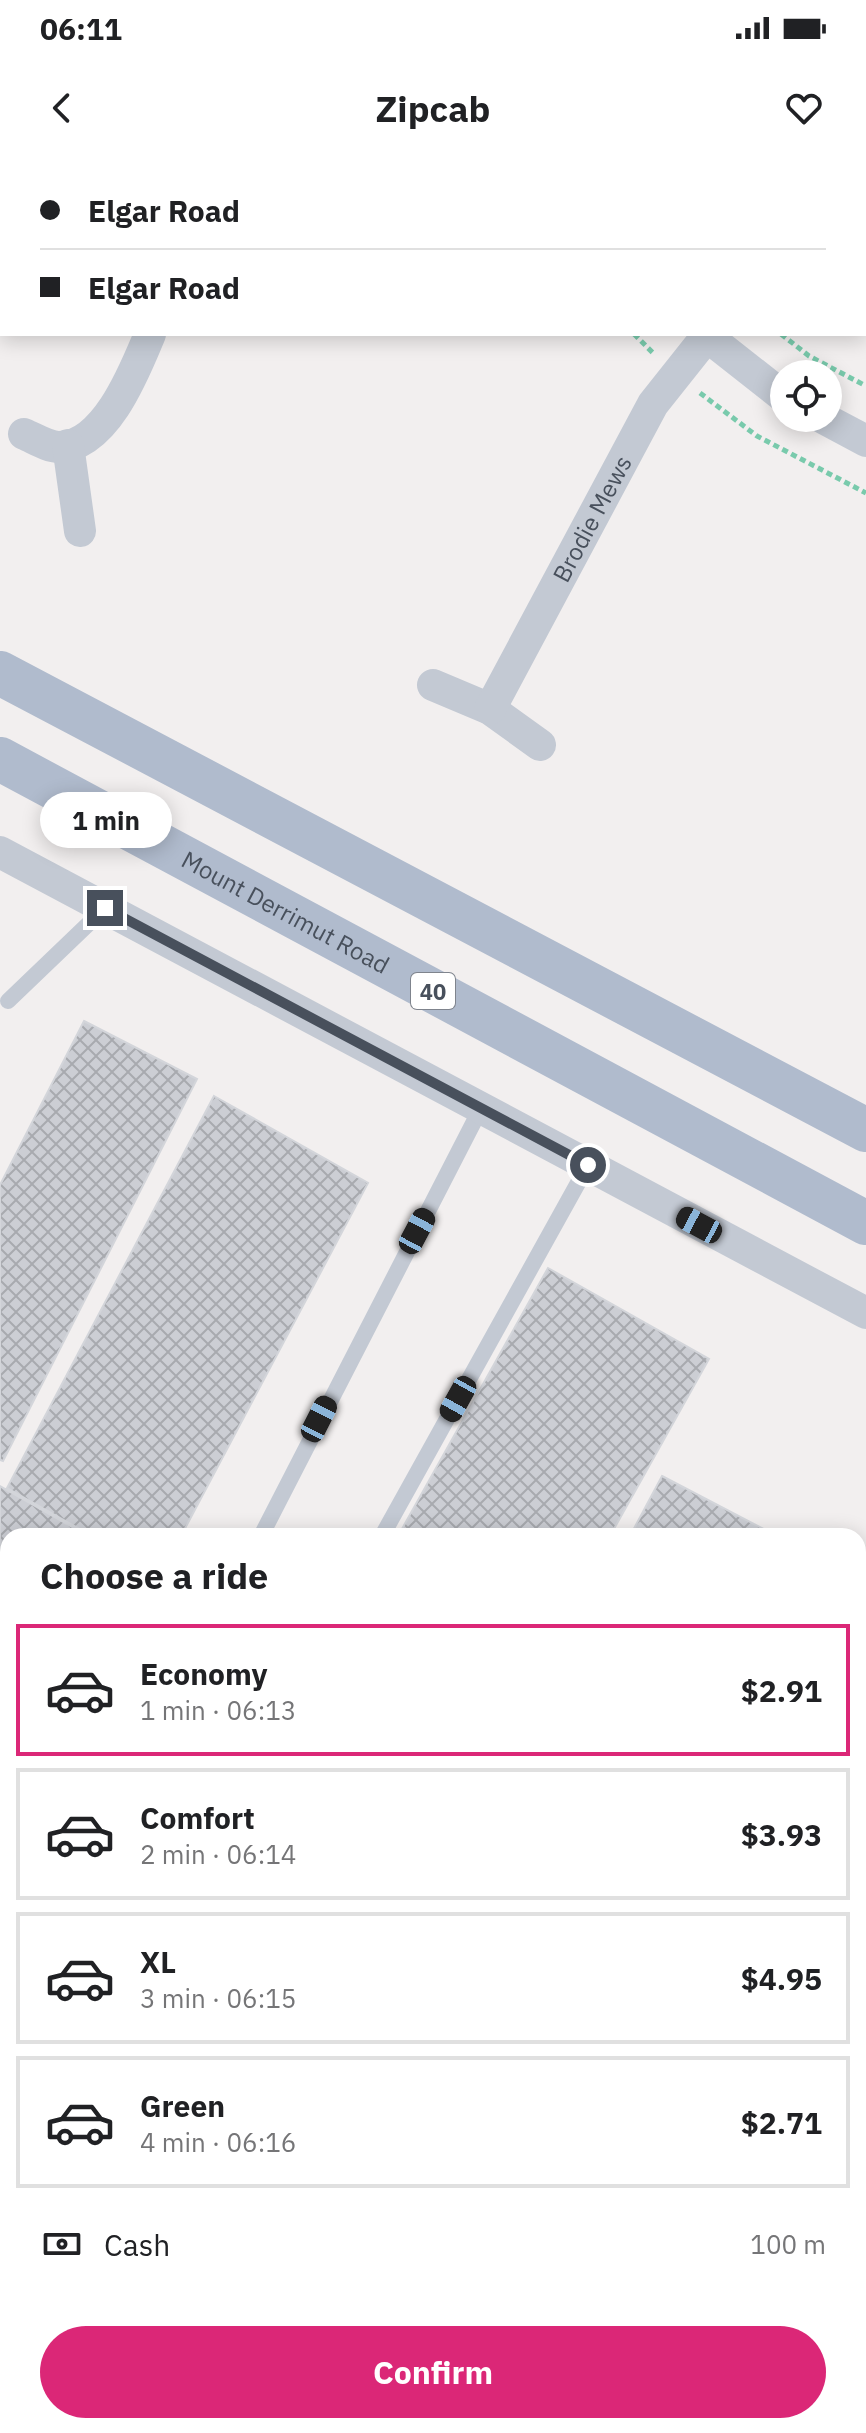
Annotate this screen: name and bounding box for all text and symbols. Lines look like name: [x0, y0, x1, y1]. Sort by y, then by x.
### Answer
text: 06:11: [40, 9, 122, 48]
text: Zipcab: [375, 85, 491, 132]
icon: back: [40, 86, 84, 130]
icon: heart: [782, 86, 826, 130]
text: Elgar Road: [88, 191, 240, 230]
text: Elgar Road: [88, 268, 240, 307]
map controls: [770, 360, 842, 432]
button: locate: [770, 360, 842, 432]
street label: Brodie Mews: [545, 450, 639, 587]
callout: 1 min: [39, 792, 171, 848]
text: 1 min: [72, 803, 140, 837]
street label: Mount Derrimut Road: [176, 843, 395, 981]
route end: [87, 890, 123, 926]
road number: 40: [411, 973, 455, 1009]
route start: [570, 1147, 606, 1183]
car: [672, 1203, 726, 1247]
car: [395, 1204, 439, 1258]
car: [436, 1372, 480, 1426]
car: [297, 1392, 341, 1446]
text: Choose a ride: [40, 1552, 268, 1599]
icon: car: [44, 1654, 116, 1726]
text: Economy: [140, 1654, 268, 1693]
text: $2.91: [741, 1671, 822, 1710]
text: 1 min · 06:13: [140, 1693, 296, 1727]
icon: car: [44, 1798, 116, 1870]
text: Comfort: [140, 1798, 255, 1837]
text: $3.93: [741, 1815, 822, 1854]
text: 2 min · 06:14: [140, 1837, 296, 1871]
icon: car: [44, 1942, 116, 2014]
text: XL: [140, 1942, 176, 1981]
text: $4.95: [741, 1959, 822, 1998]
text: 3 min · 06:15: [140, 1981, 296, 2015]
icon: car: [44, 2086, 116, 2158]
text: Green: [140, 2086, 225, 2125]
text: $2.71: [741, 2103, 822, 2142]
text: 4 min · 06:16: [140, 2125, 296, 2159]
icon: cash: [40, 2222, 84, 2266]
text: Cash: [104, 2225, 170, 2264]
text: 100 m: [750, 2227, 826, 2261]
button: Confirm: [40, 2326, 826, 2418]

